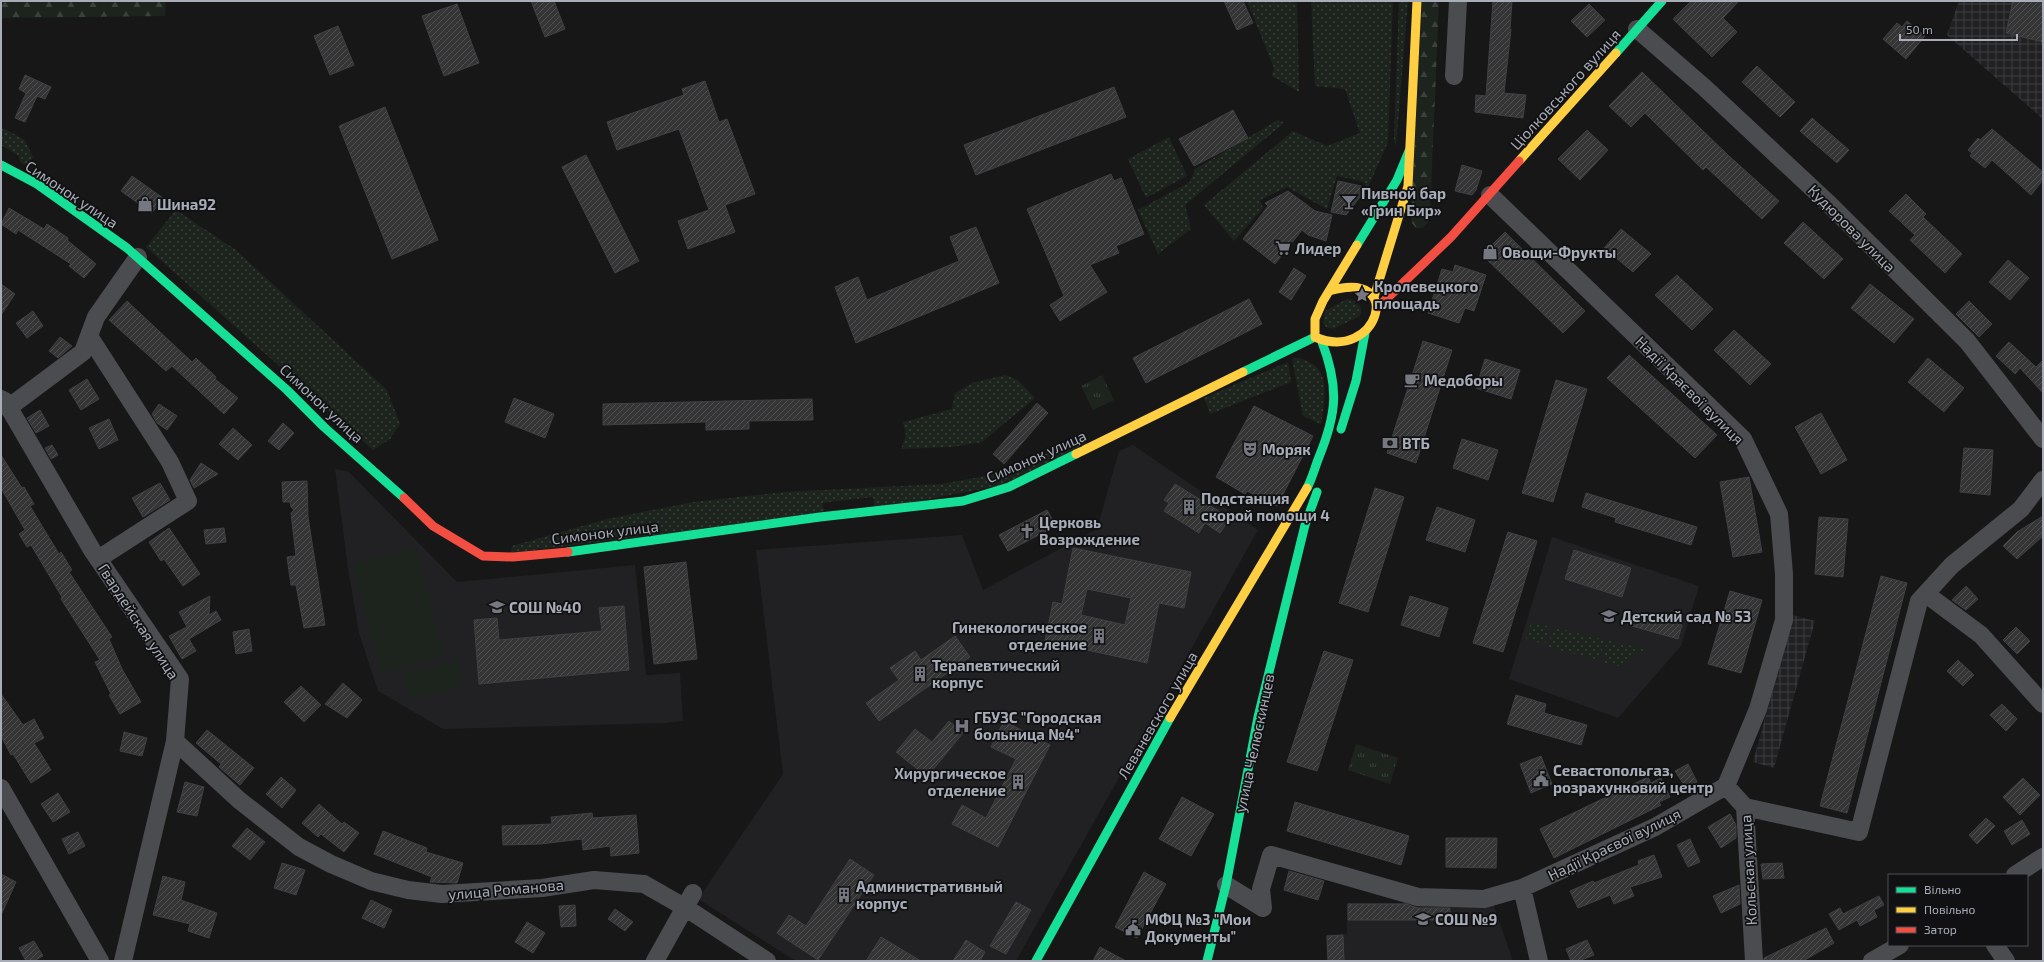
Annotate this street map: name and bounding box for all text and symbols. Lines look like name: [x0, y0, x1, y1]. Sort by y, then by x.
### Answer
scale bar: [1900, 16, 2017, 42]
text: 50 m: [1906, 22, 1933, 36]
street label: Ціолковського вулиця: [1506, 25, 1625, 154]
street label: Симонок улица: [22, 156, 122, 232]
street label: Кудюрова улица: [1804, 181, 1899, 276]
place label: Пивной бар «Грин Бир»: [1361, 184, 1446, 219]
bar icon: Пивной бар «Грин Бир»: [1340, 193, 1358, 211]
shop icon: Шина92: [136, 195, 154, 213]
place label: Шина92: [157, 195, 216, 213]
supermarket icon: Лидер: [1274, 239, 1292, 257]
place label: Лидер: [1295, 239, 1341, 257]
shop icon: Овощи-Фрукты: [1481, 243, 1499, 261]
place label: Овощи-Фрукты: [1502, 243, 1616, 261]
place label: Кролевецкого площадь: [1374, 277, 1478, 312]
place icon: Кролевецкого площадь: [1353, 286, 1371, 304]
street label: Надії Краєвої вулиця: [1631, 332, 1748, 449]
street label: Симонок улица: [276, 360, 368, 447]
cafe icon: Медоборы: [1403, 371, 1421, 389]
place label: Медоборы: [1424, 371, 1503, 389]
street label: Симонок улица: [983, 426, 1089, 487]
bank icon: ВТБ: [1381, 434, 1399, 452]
place label: ВТБ: [1402, 434, 1430, 452]
theatre icon: Моряк: [1241, 440, 1259, 458]
place label: Моряк: [1262, 440, 1311, 458]
place label: Подстанция скорой помощи 4: [1201, 489, 1330, 524]
building icon: Подстанция скорой помощи 4: [1180, 498, 1198, 516]
place label: Церковь Возрождение: [1039, 513, 1140, 548]
street label: Симонок улица: [550, 517, 660, 548]
church icon: Церковь Возрождение: [1018, 522, 1036, 540]
street label: Гвардейская улица: [94, 560, 183, 683]
school or university icon: СОШ №40: [488, 598, 506, 616]
place label: СОШ №40: [509, 598, 581, 616]
school or university icon: Детский сад № 53: [1600, 607, 1618, 625]
place label: Детский сад № 53: [1621, 607, 1751, 625]
place label: Гинекологическое отделение: [952, 618, 1087, 653]
building icon: Гинекологическое отделение: [1090, 627, 1108, 645]
street label: Леваневского улица: [1113, 648, 1202, 782]
place label: Терапевтический корпус: [932, 656, 1060, 691]
building icon: Терапевтический корпус: [911, 665, 929, 683]
street label: улица Челюскинцев: [1231, 672, 1278, 814]
place label: ГБУЗС "Городская больница №4": [974, 708, 1101, 743]
hospital icon: ГБУЗС "Городская больница №4": [953, 717, 971, 735]
place label: Севастопольгаз, розрахунковий центр: [1553, 761, 1713, 796]
place label: Хирургическое отделение: [894, 764, 1006, 799]
public building icon: Севастопольгаз, розрахунковий центр: [1532, 770, 1550, 788]
building icon: Хирургическое отделение: [1009, 773, 1027, 791]
street label: Надії Краєвої вулиця: [1545, 804, 1684, 885]
street label: Кольская улица: [1736, 814, 1761, 926]
legend: [1888, 874, 2028, 946]
street label: улица Романова: [447, 875, 565, 904]
place label: Административный корпус: [856, 877, 1003, 912]
text: Вільно: [1924, 882, 1961, 896]
building icon: Административный корпус: [835, 886, 853, 904]
text: Повільно: [1924, 902, 1975, 916]
place label: МФЦ №3 "Мои Документы": [1145, 910, 1251, 945]
school or university icon: СОШ №9: [1414, 910, 1432, 928]
place label: СОШ №9: [1435, 910, 1497, 928]
public building icon: МФЦ №3 "Мои Документы": [1124, 919, 1142, 937]
text: Затор: [1924, 922, 1957, 936]

